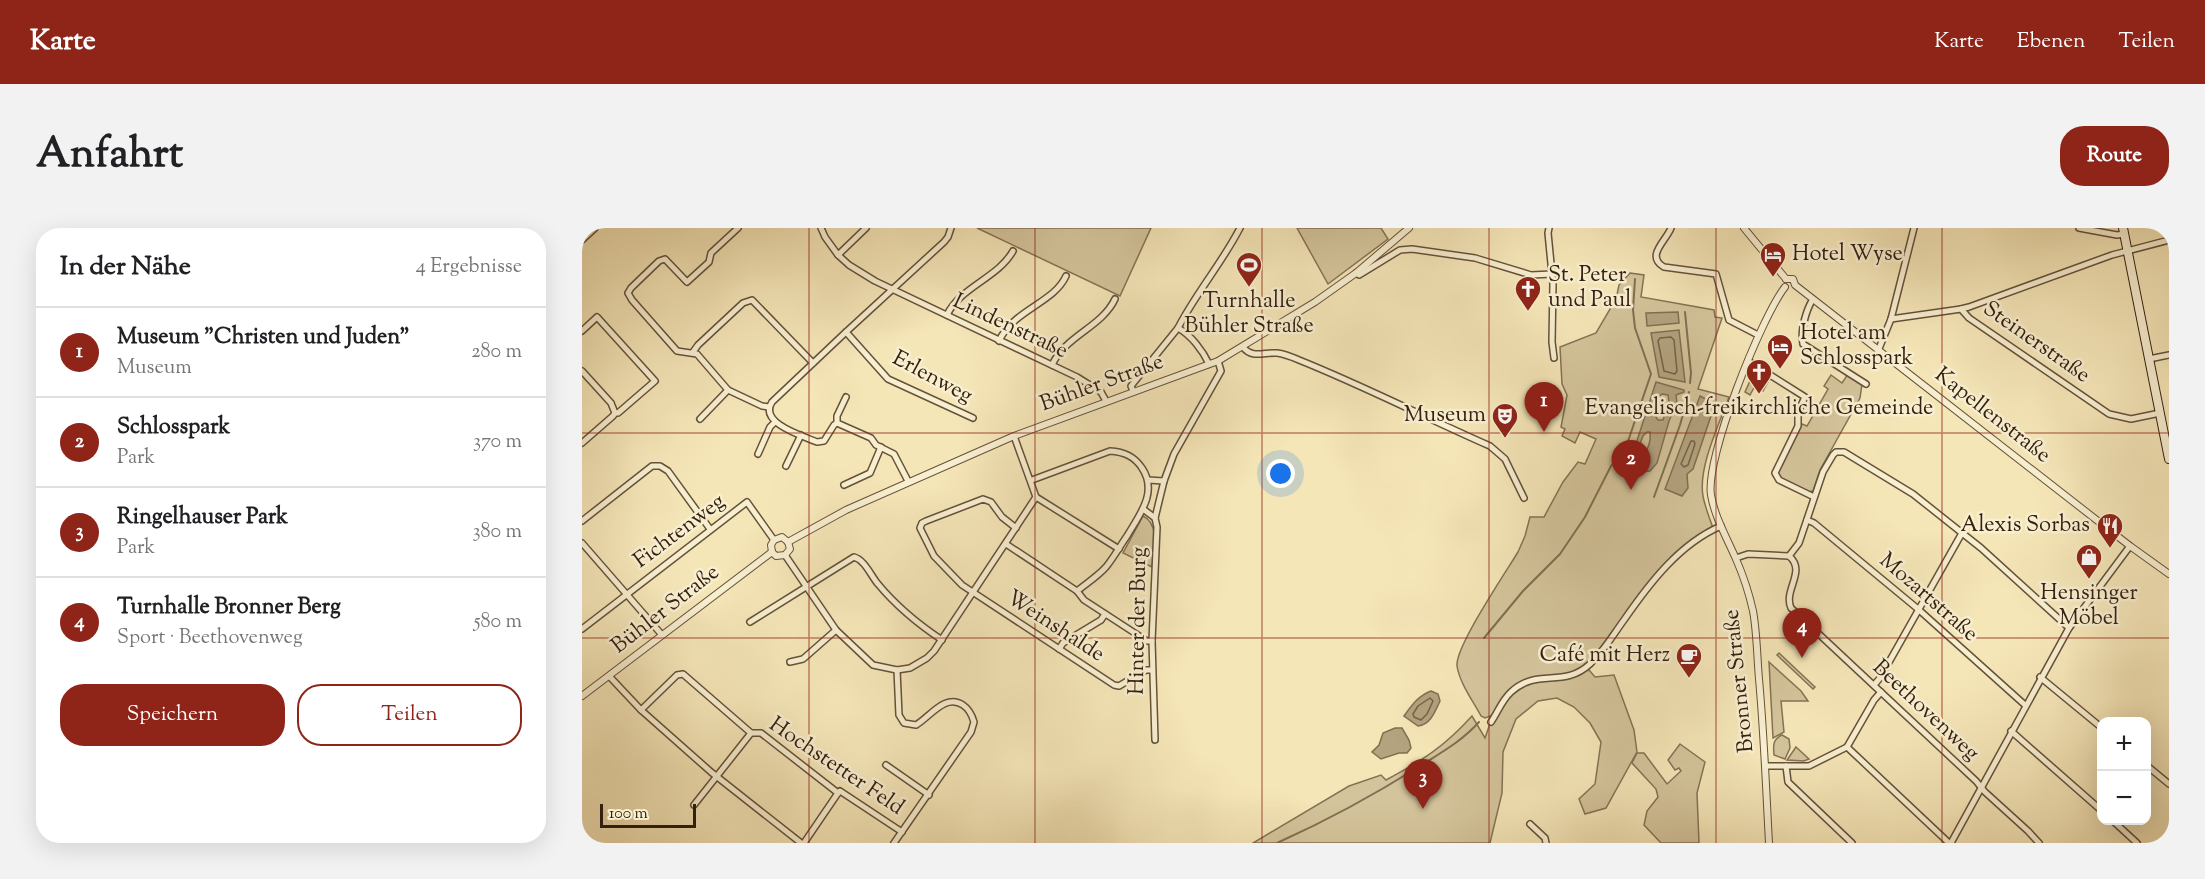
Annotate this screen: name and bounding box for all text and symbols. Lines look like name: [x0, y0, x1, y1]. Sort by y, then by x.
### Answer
text: Karte: [30, 22, 96, 62]
text: Karte: [1934, 27, 1984, 57]
text: Ebenen: [2017, 27, 2085, 57]
text: Teilen: [2118, 27, 2175, 57]
text: Anfahrt: [36, 126, 183, 186]
button: Route: [2060, 126, 2169, 186]
place label: Hotel Wyse: [1792, 239, 1903, 271]
hotel icon: Hotel Wyse: [1758, 240, 1788, 278]
text: In der Nähe: [60, 249, 191, 286]
sports icon: Turnhalle Bühler Straße: [1234, 250, 1264, 288]
text: 4 Ergebnisse: [416, 253, 522, 282]
place label: St. Peter und Paul: [1548, 260, 1631, 317]
church icon: St. Peter und Paul: [1513, 274, 1543, 312]
street label: Lindenstraße: [947, 286, 1073, 368]
place label: Turnhalle Bühler Straße: [1184, 286, 1314, 343]
street label: Steinerstraße: [1976, 294, 2096, 392]
place label: Hotel am Schlosspark: [1800, 318, 1913, 375]
text: Museum "Christen und Juden": [117, 322, 410, 354]
hotel icon: Hotel am Schlosspark: [1765, 332, 1795, 370]
text: 1: [76, 338, 83, 367]
text: 280 m: [471, 338, 522, 367]
street label: Erlenweg: [886, 344, 978, 413]
street label: Bühler Straße: [1036, 347, 1168, 421]
text: Museum: [117, 354, 192, 383]
church icon: Evangelisch-freikirchliche Gemeinde: [1744, 357, 1774, 395]
street label: Kapellenstraße: [1927, 360, 2057, 472]
pin: 1: [1524, 382, 1564, 432]
place label: Evangelisch-freikirchliche Gemeinde: [1585, 393, 1933, 425]
place label: Museum: [1404, 400, 1486, 432]
theatre icon: Museum: [1490, 401, 1520, 439]
text: Schlosspark: [117, 412, 230, 444]
text: 2: [75, 428, 84, 457]
text: 370 m: [473, 428, 522, 457]
pin: 2: [1612, 440, 1650, 490]
text: Park: [117, 444, 155, 473]
your location: [1266, 459, 1295, 488]
street label: Fichtenweg: [627, 487, 733, 577]
text: Ringelhauser Park: [117, 502, 288, 534]
place label: Alexis Sorbas: [1961, 510, 2090, 542]
restaurant icon: Alexis Sorbas: [2095, 511, 2125, 549]
text: 3: [75, 518, 84, 547]
text: 380 m: [473, 518, 522, 547]
text: Park: [117, 534, 155, 563]
shop icon: Hensinger Möbel: [2074, 542, 2104, 580]
street label: Hinter der Burg: [1122, 546, 1156, 695]
street label: Mozartstraße: [1871, 546, 1985, 650]
street label: Bühler Straße: [605, 558, 727, 662]
place label: Hensinger Möbel: [2040, 578, 2138, 635]
street label: Weinshalde: [999, 583, 1111, 671]
text: Turnhalle Bronner Berg: [117, 592, 341, 624]
text: 4: [74, 608, 85, 637]
text: 580 m: [474, 608, 522, 637]
street label: Bronner Straße: [1717, 608, 1763, 754]
pin: 4: [1782, 608, 1822, 658]
text: Sport · Beethovenweg: [117, 624, 303, 653]
place label: Café mit Herz: [1540, 640, 1670, 672]
cafe icon: Café mit Herz: [1674, 641, 1704, 679]
street label: Beethovenweg: [1864, 653, 1986, 769]
button: Speichern: [60, 684, 285, 746]
button: Teilen: [297, 684, 522, 746]
street label: Hochstetter Feld: [762, 710, 910, 824]
map controls: [2097, 717, 2151, 825]
button: +: [2097, 717, 2151, 771]
pin: 3: [1404, 760, 1442, 809]
button: −: [2097, 771, 2151, 825]
scale bar: [600, 801, 696, 828]
text: 100 m: [609, 803, 648, 826]

